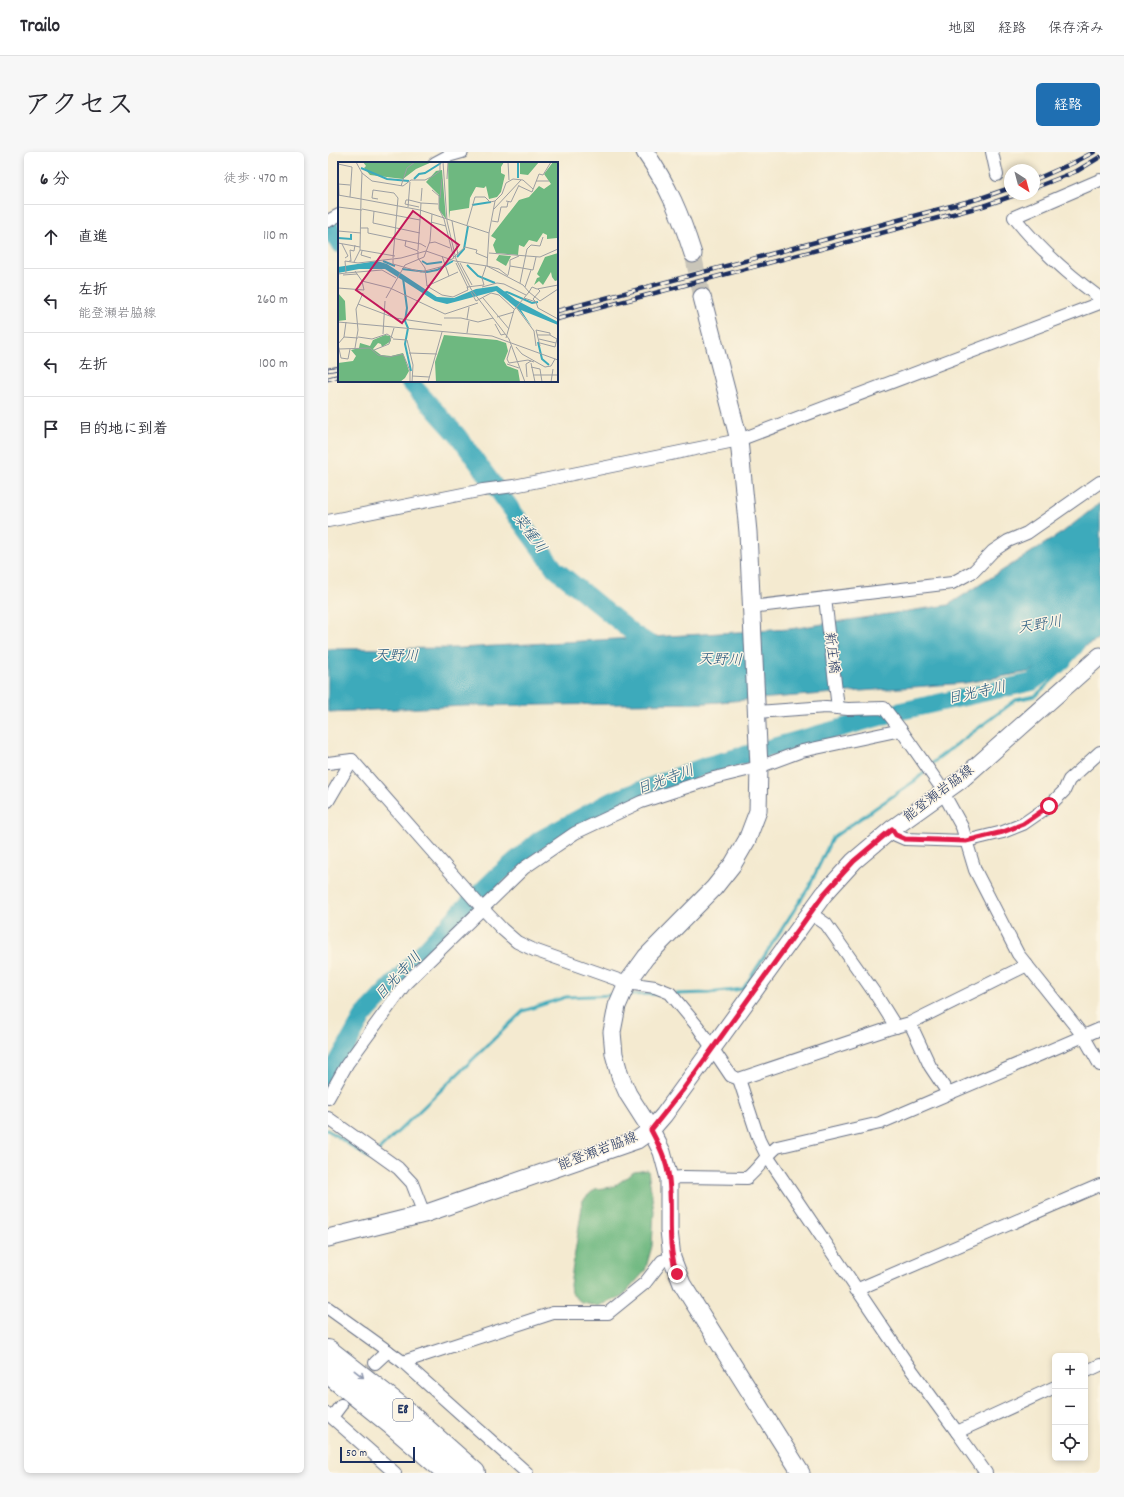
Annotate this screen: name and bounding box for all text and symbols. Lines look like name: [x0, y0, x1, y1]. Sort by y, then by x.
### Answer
text: Trailo: [20, 14, 60, 41]
text: 地図: [948, 19, 976, 39]
text: 経路: [998, 19, 1026, 39]
text: 保存済み: [1048, 19, 1104, 39]
button: 経路: [1036, 83, 1100, 126]
text: アクセス: [24, 88, 134, 128]
inset map: [338, 162, 558, 382]
north arrow: [1004, 164, 1040, 200]
text: 6 分: [40, 169, 69, 193]
text: 徒歩 · 470 m: [224, 170, 288, 189]
icon: ahead: [40, 226, 62, 248]
text: 直進: [78, 227, 108, 249]
text: 110 m: [263, 227, 288, 246]
text: 左折: [78, 280, 108, 302]
icon: left: [40, 290, 62, 312]
text: 260 m: [257, 291, 288, 310]
text: 能登瀬岩脇線: [78, 305, 156, 324]
icon: left: [40, 354, 62, 376]
text: 左折: [78, 355, 108, 377]
text: 100 m: [259, 355, 288, 374]
icon: arrive: [40, 418, 62, 440]
text: 目的地に到着: [78, 419, 168, 441]
water label: 菜種川: [507, 509, 551, 559]
water label: 天野川: [1016, 612, 1064, 640]
street label: 新庄橋: [819, 631, 843, 675]
water label: 天野川: [373, 646, 419, 668]
water label: 天野川: [697, 650, 743, 672]
water label: 日光寺川: [945, 677, 1009, 711]
water label: 日光寺川: [634, 760, 698, 802]
street label: 能登瀬岩脇線: [899, 761, 979, 827]
route start: [1040, 797, 1058, 815]
water label: 日光寺川: [370, 948, 428, 1006]
street label: 能登瀬岩脇線: [555, 1128, 641, 1176]
route end: [668, 1265, 686, 1283]
map controls: [1052, 1353, 1088, 1461]
button: +: [1052, 1353, 1088, 1389]
one-way arrow: [353, 1370, 364, 1379]
button: −: [1052, 1389, 1088, 1425]
road number: E8: [393, 1399, 413, 1421]
button: locate: [1052, 1425, 1088, 1461]
scale bar: [340, 1445, 415, 1464]
text: 50 m: [346, 1446, 367, 1462]

